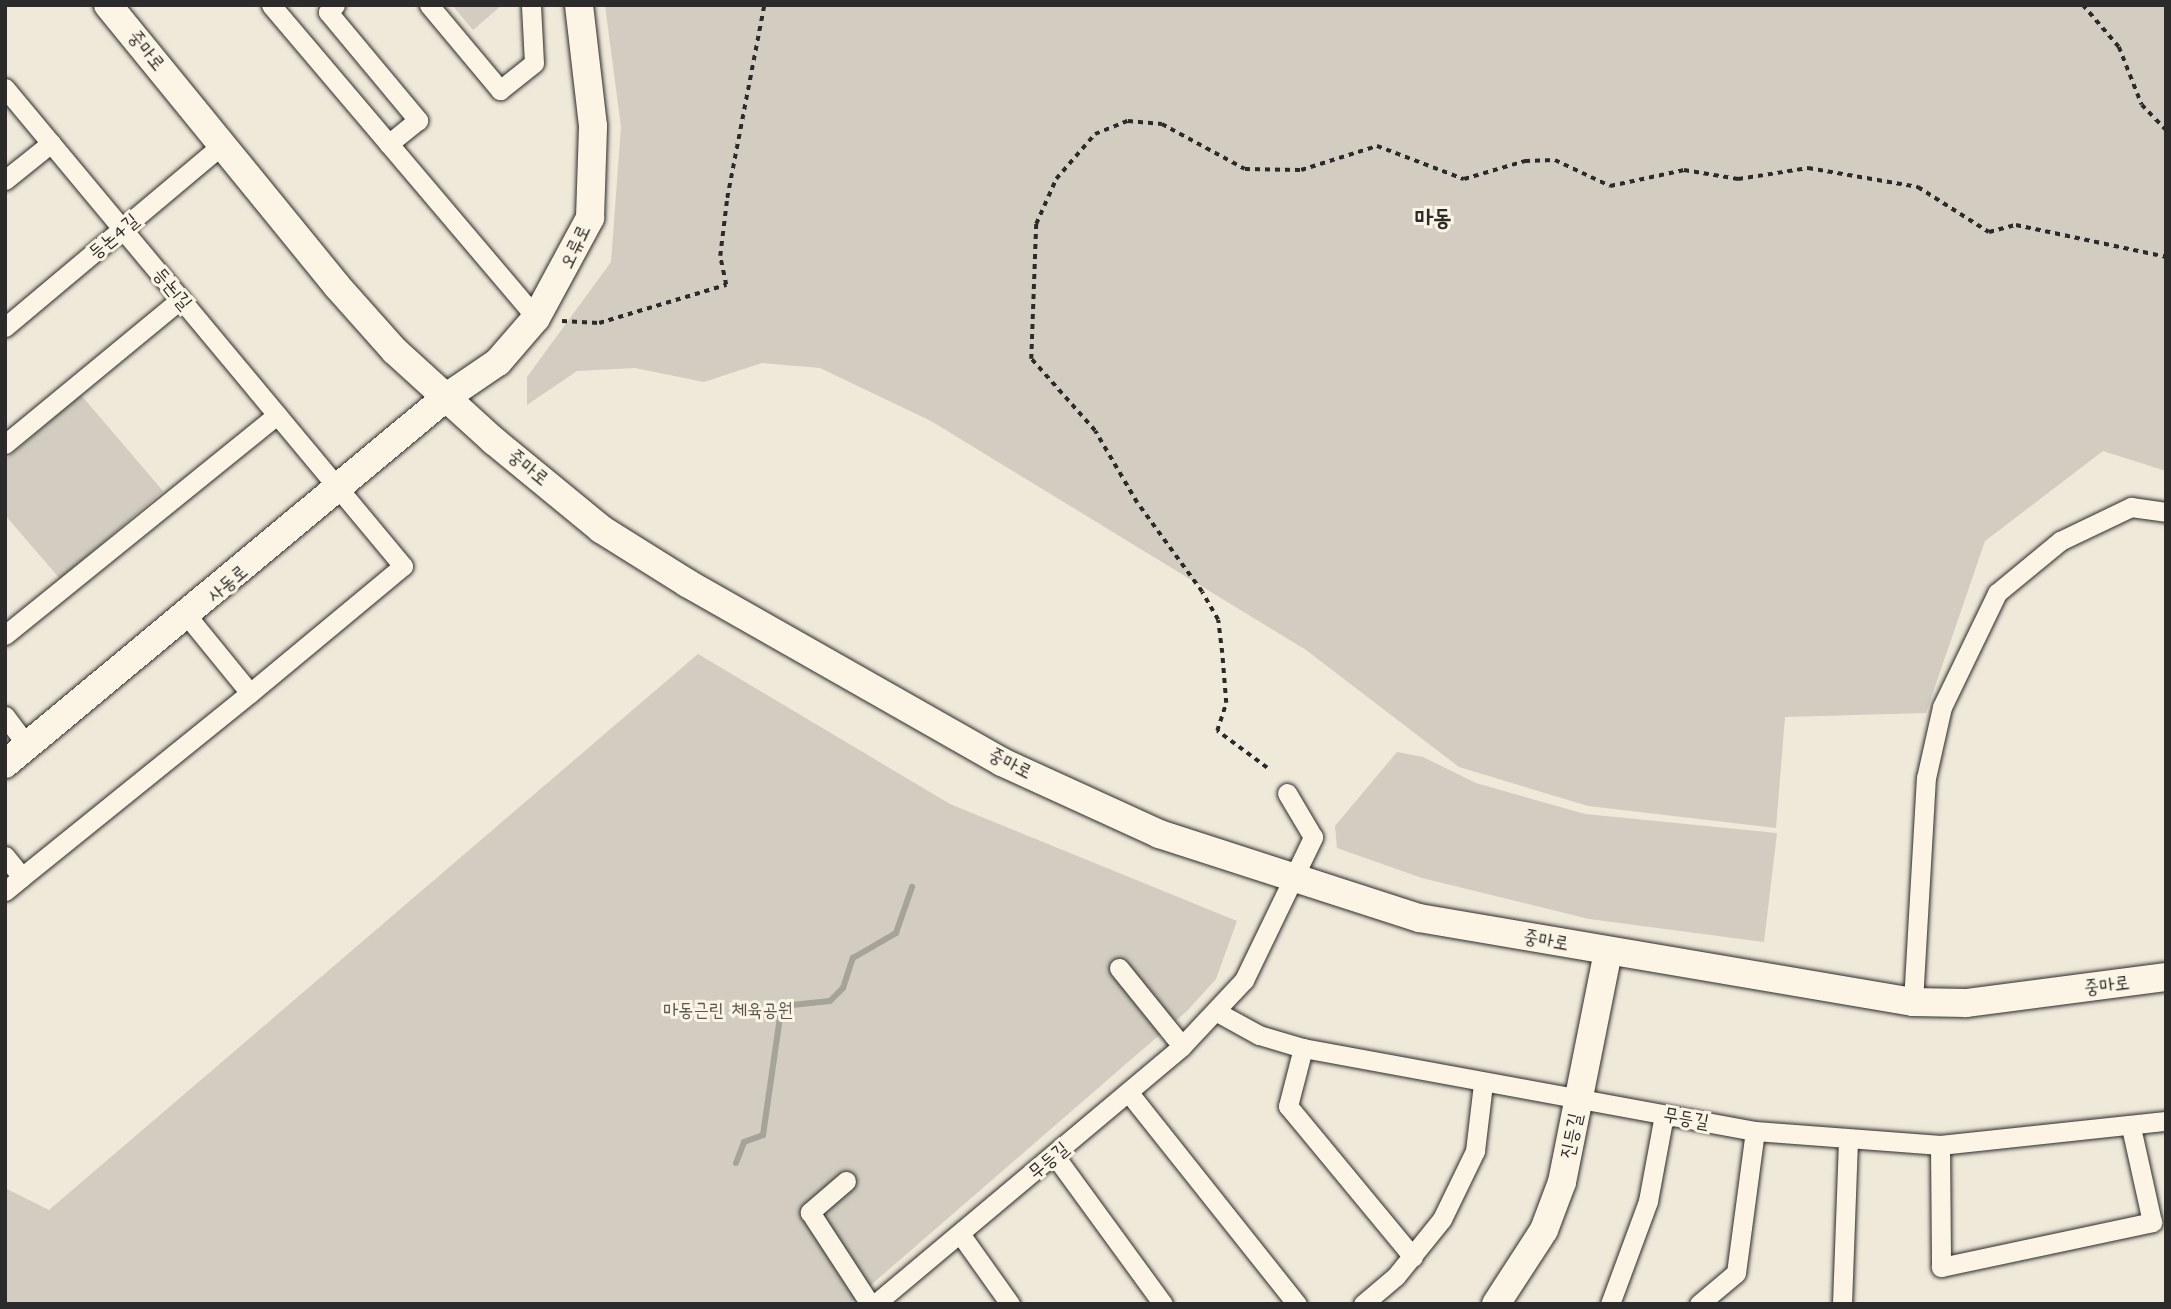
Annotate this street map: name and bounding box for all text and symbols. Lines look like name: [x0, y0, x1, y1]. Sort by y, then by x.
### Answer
street label: 중마로: [123, 26, 169, 76]
district label: 마동: [1414, 204, 1452, 232]
street label: 등논4길: [84, 209, 144, 265]
street label: 오류로: [556, 221, 596, 273]
street label: 등논1길: [148, 263, 196, 315]
street label: 중마로: [503, 445, 553, 491]
street label: 사동로: [203, 561, 253, 607]
street label: 중마로: [984, 743, 1036, 785]
street label: 중마로: [1521, 926, 1571, 956]
street label: 중마로: [2083, 972, 2131, 1000]
park label: 마동근린 체육공원: [663, 1000, 793, 1022]
street label: 무등길: [1661, 1104, 1711, 1134]
street label: 진등길: [1556, 1111, 1588, 1161]
street label: 무등길: [1024, 1138, 1074, 1184]

